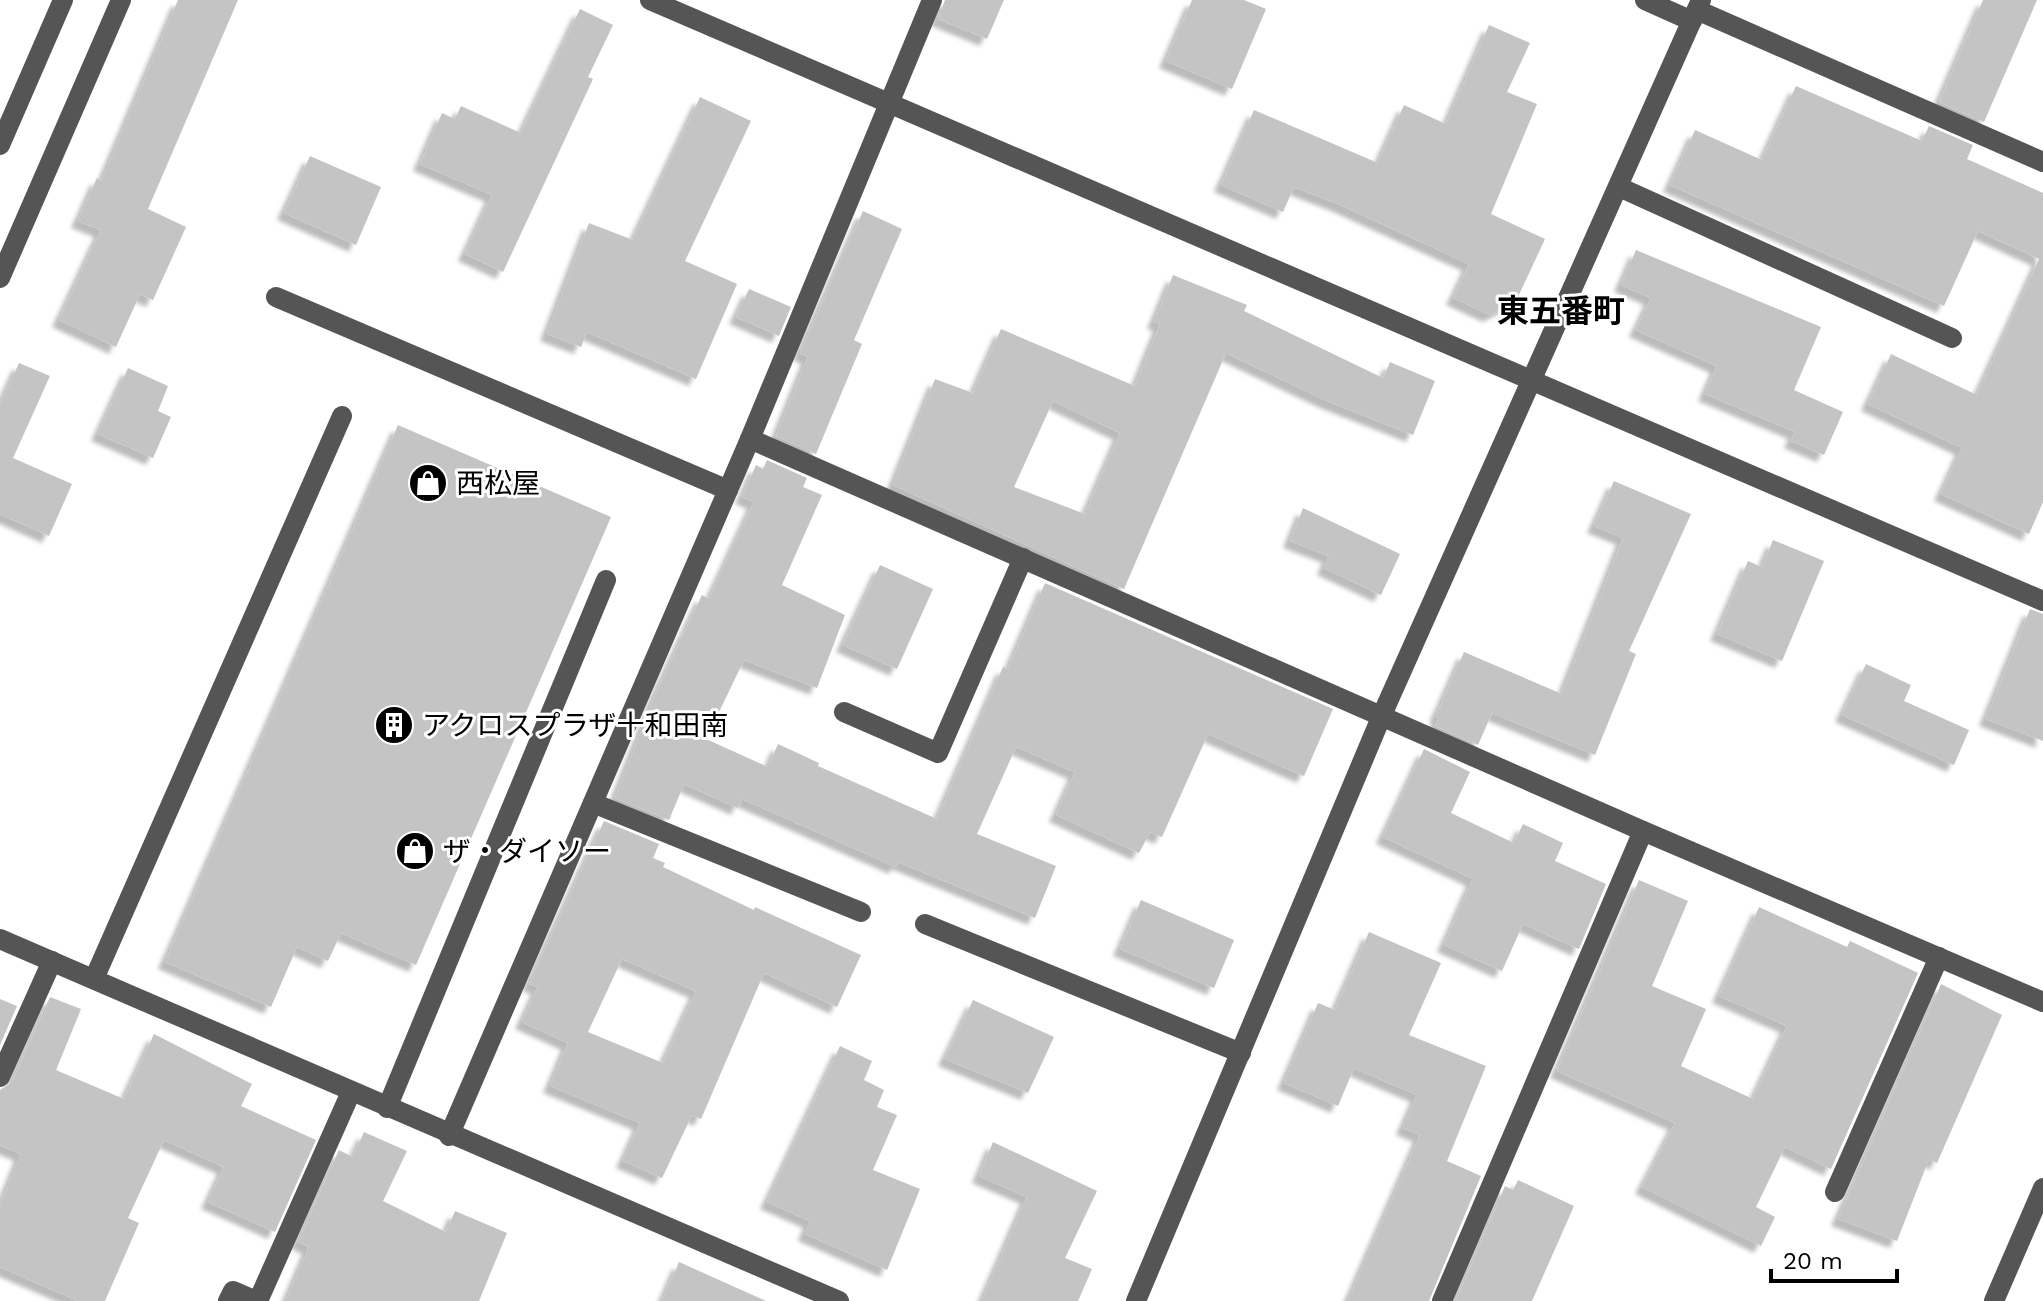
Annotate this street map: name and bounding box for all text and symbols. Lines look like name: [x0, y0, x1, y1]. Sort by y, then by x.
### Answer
district label: 東五番町: [1497, 292, 1625, 330]
shop icon: 西松屋: [407, 462, 449, 504]
place label: 西松屋: [456, 467, 540, 500]
building icon: アクロスプラザ十和田南: [373, 704, 415, 746]
place label: アクロスプラザ十和田南: [422, 709, 729, 742]
shop icon: ザ・ダイソー: [394, 830, 436, 872]
place label: ザ・ダイソー: [443, 835, 611, 868]
scale bar: [1771, 1233, 1897, 1283]
text: 20 m: [1783, 1247, 1843, 1275]

